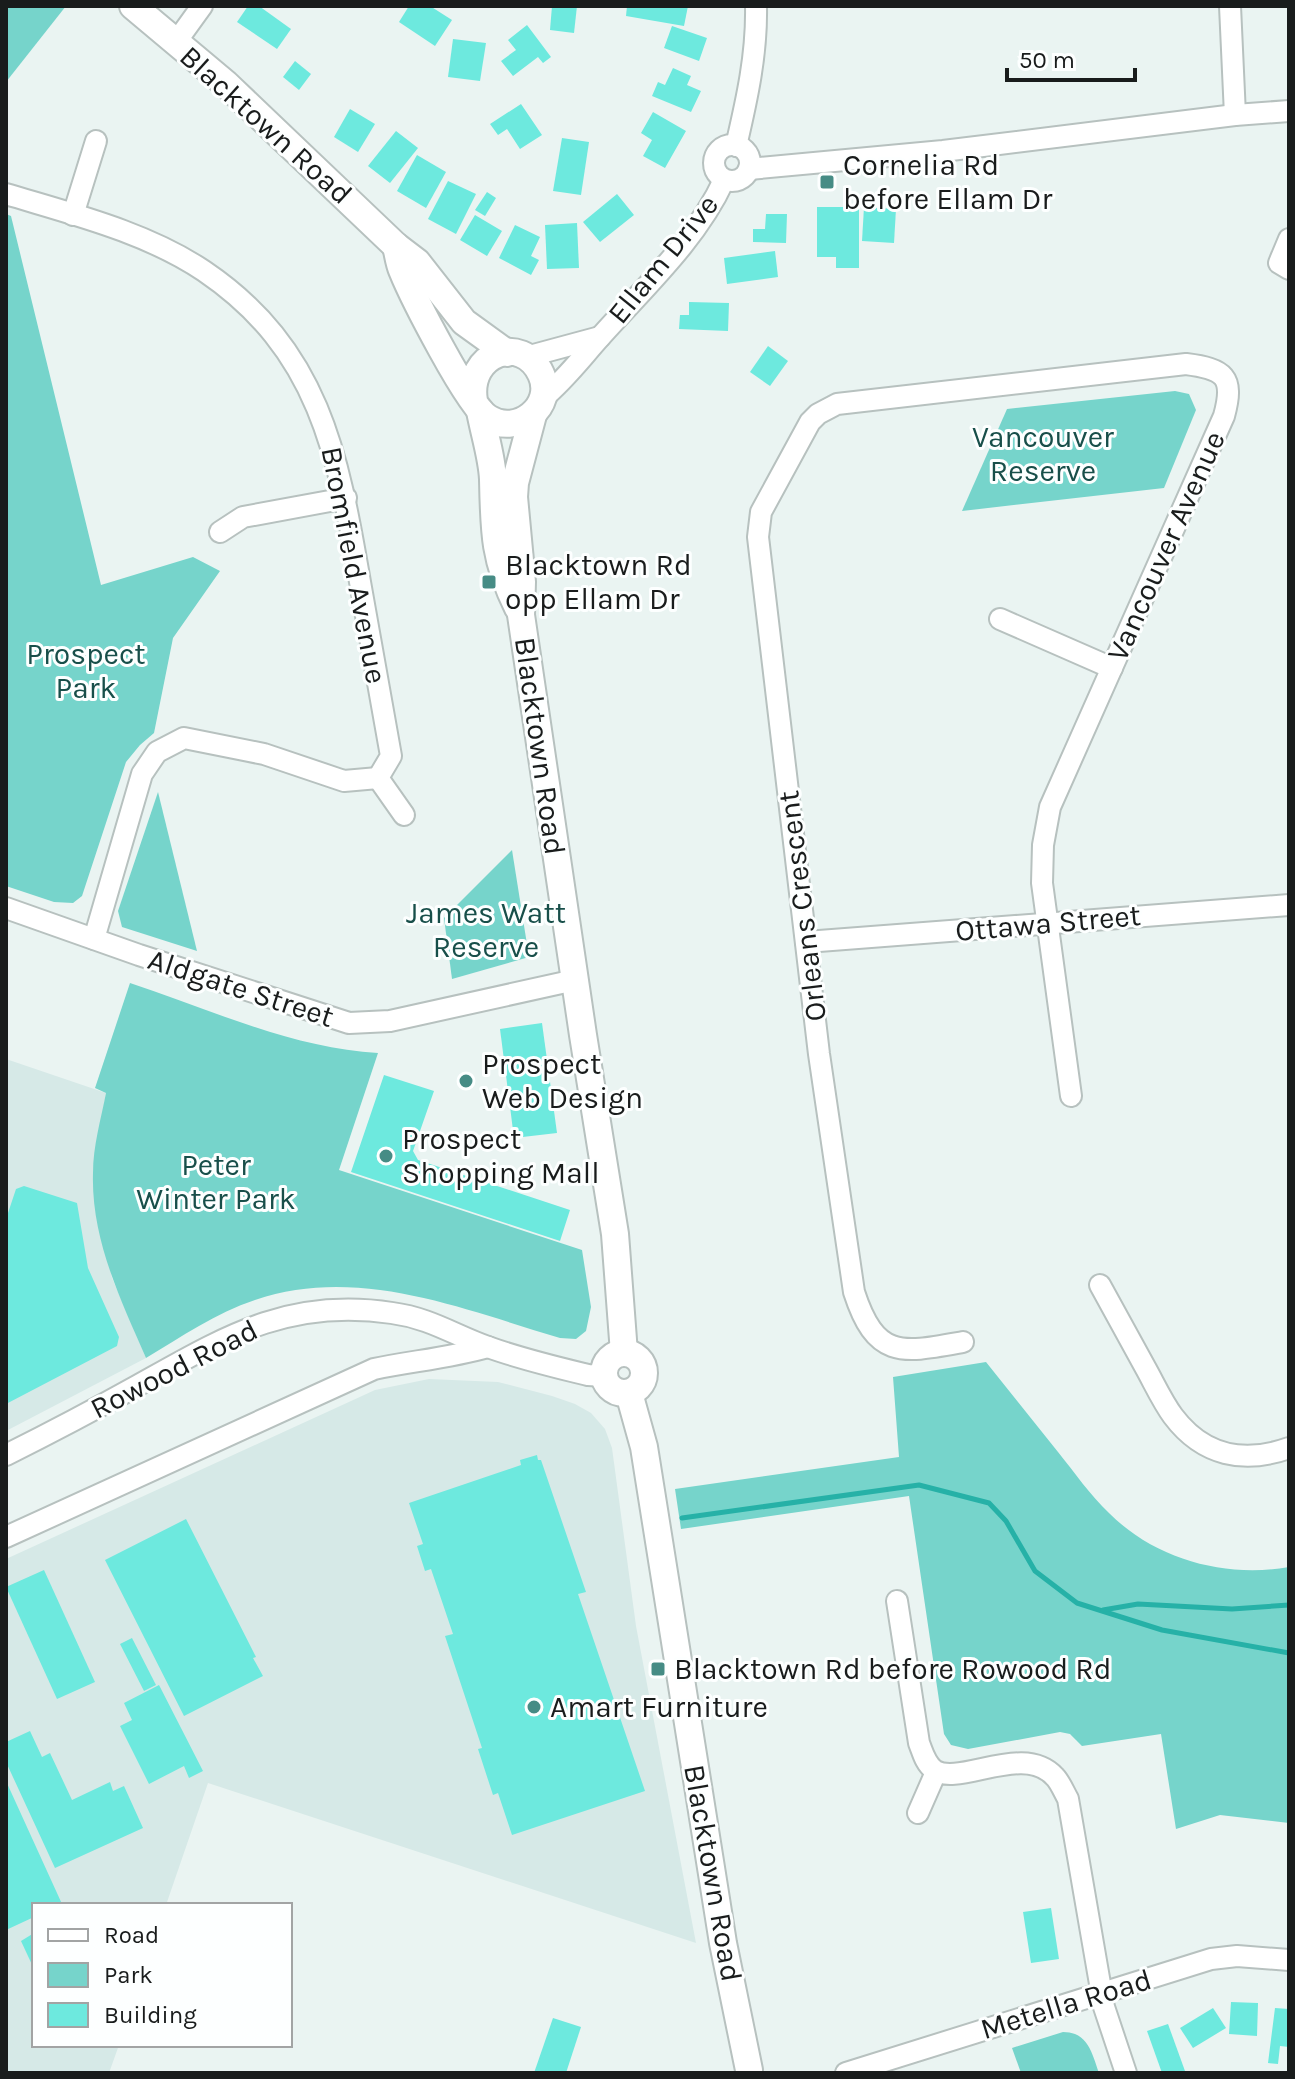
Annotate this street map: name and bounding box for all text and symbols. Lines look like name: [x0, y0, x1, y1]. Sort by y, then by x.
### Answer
scale bar: [1007, 32, 1135, 82]
street label: Blacktown Road: [172, 38, 360, 212]
text: 50 m: [1019, 46, 1075, 74]
place label: Cornelia Rd before Ellam Dr: [843, 147, 1052, 217]
marker: Cornelia Rd before Ellam Dr: [818, 173, 836, 191]
street label: Ellam Drive: [600, 187, 726, 331]
park label: Vancouver Reserve: [972, 419, 1114, 489]
street label: Vancouver Avenue: [1099, 426, 1233, 666]
street label: Bromfield Avenue: [313, 443, 395, 687]
place label: Blacktown Rd opp Ellam Dr: [505, 547, 692, 617]
marker: Blacktown Rd opp Ellam Dr: [480, 573, 498, 591]
street label: Blacktown Road: [507, 635, 573, 857]
park label: Prospect Park: [26, 636, 146, 706]
street label: Orleans Crescent: [770, 789, 834, 1023]
park label: James Watt Reserve: [406, 895, 566, 965]
street label: Ottawa Street: [954, 897, 1142, 949]
street label: Aldgate Street: [144, 941, 338, 1035]
place label: Prospect Web Design: [482, 1046, 643, 1116]
marker: Prospect Web Design: [457, 1072, 475, 1090]
place label: Prospect Shopping Mall: [402, 1121, 600, 1191]
park label: Peter Winter Park: [136, 1147, 296, 1217]
marker: Prospect Shopping Mall: [377, 1147, 395, 1165]
street label: Rowood Road: [84, 1311, 264, 1427]
place label: Blacktown Rd before Rowood Rd: [674, 1651, 1111, 1687]
marker: Blacktown Rd before Rowood Rd: [649, 1660, 667, 1678]
place label: Amart Furniture: [550, 1689, 768, 1725]
marker: Amart Furniture: [525, 1698, 543, 1716]
street label: Blacktown Road: [676, 1762, 750, 1984]
legend: [32, 1903, 292, 2047]
text: Road: [104, 1921, 159, 1949]
text: Park: [104, 1961, 153, 1989]
street label: Metella Road: [976, 1961, 1156, 2047]
text: Building: [104, 2001, 197, 2029]

